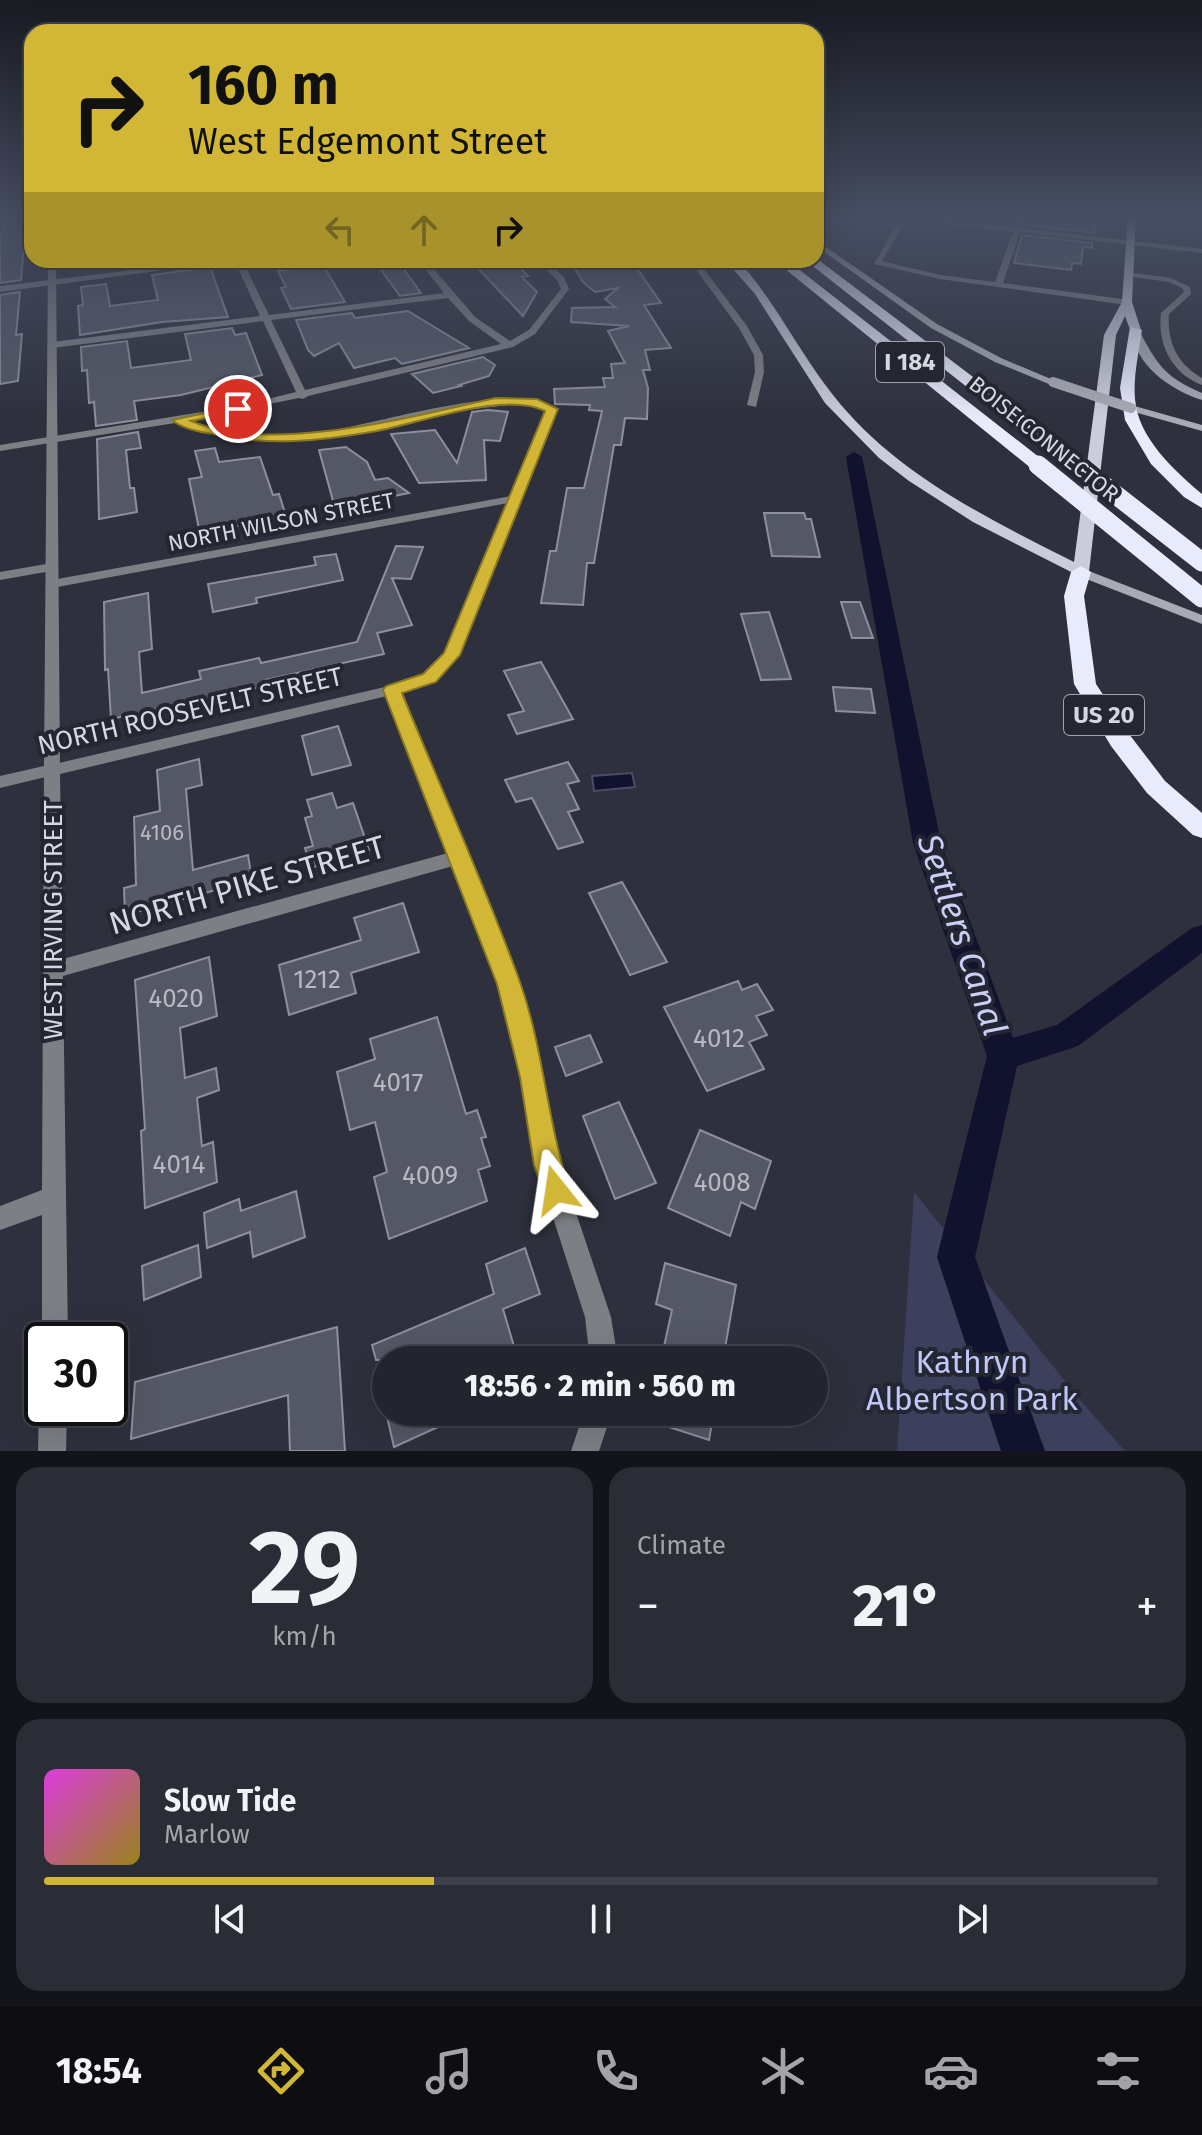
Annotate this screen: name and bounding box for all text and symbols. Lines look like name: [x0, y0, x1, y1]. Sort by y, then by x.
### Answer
text: 160 m: [188, 52, 339, 119]
icon: right: [56, 56, 160, 160]
text: West Edgemont Street: [188, 120, 547, 164]
icon: left: [318, 208, 362, 252]
icon: ahead: [402, 208, 446, 252]
icon: right: [486, 208, 530, 252]
road number: I 184: [876, 342, 944, 382]
street label: BOISE CONNECTOR: [964, 370, 1124, 508]
pin: [204, 375, 272, 443]
icon: arrive: [216, 387, 260, 431]
street label: NORTH WILSON STREET: [166, 487, 397, 557]
street label: NORTH ROOSEVELT STREET: [34, 661, 346, 761]
road number: US 20: [1064, 695, 1144, 735]
street label: WEST IRVING STREET: [38, 800, 69, 1040]
house number: 4106: [140, 819, 184, 846]
street label: NORTH PIKE STREET: [105, 827, 390, 943]
water label: Settlers Canal: [908, 828, 1016, 1041]
house number: 1212: [293, 964, 341, 995]
house number: 4020: [148, 983, 204, 1014]
house number: 4012: [693, 1023, 745, 1054]
house number: 4017: [373, 1067, 423, 1098]
position arrow: [514, 1148, 598, 1232]
house number: 4014: [153, 1149, 206, 1180]
house number: 4009: [402, 1160, 458, 1191]
house number: 4008: [693, 1167, 751, 1198]
speed limit sign: 30: [24, 1322, 128, 1426]
park label: Kathryn Albertson Park: [866, 1343, 1079, 1418]
text: 18:56 · 2 min · 560 m: [464, 1368, 736, 1404]
text: 29: [249, 1506, 360, 1631]
text: Climate: [637, 1530, 726, 1561]
text: 21°: [853, 1570, 942, 1642]
text: −: [637, 1580, 659, 1633]
text: +: [1136, 1580, 1158, 1633]
text: km/h: [272, 1621, 337, 1652]
text: Slow Tide: [164, 1783, 296, 1819]
text: Marlow: [164, 1819, 250, 1850]
icon: previous: [208, 1897, 252, 1941]
icon: pause: [579, 1897, 623, 1941]
icon: next: [950, 1897, 994, 1941]
icon: directions: [253, 2043, 309, 2099]
icon: music: [421, 2043, 477, 2099]
icon: phone: [588, 2043, 644, 2099]
icon: climate: [755, 2043, 811, 2099]
icon: car: [923, 2043, 979, 2099]
icon: filters: [1090, 2043, 1146, 2099]
text: 18:54: [56, 2049, 142, 2093]

